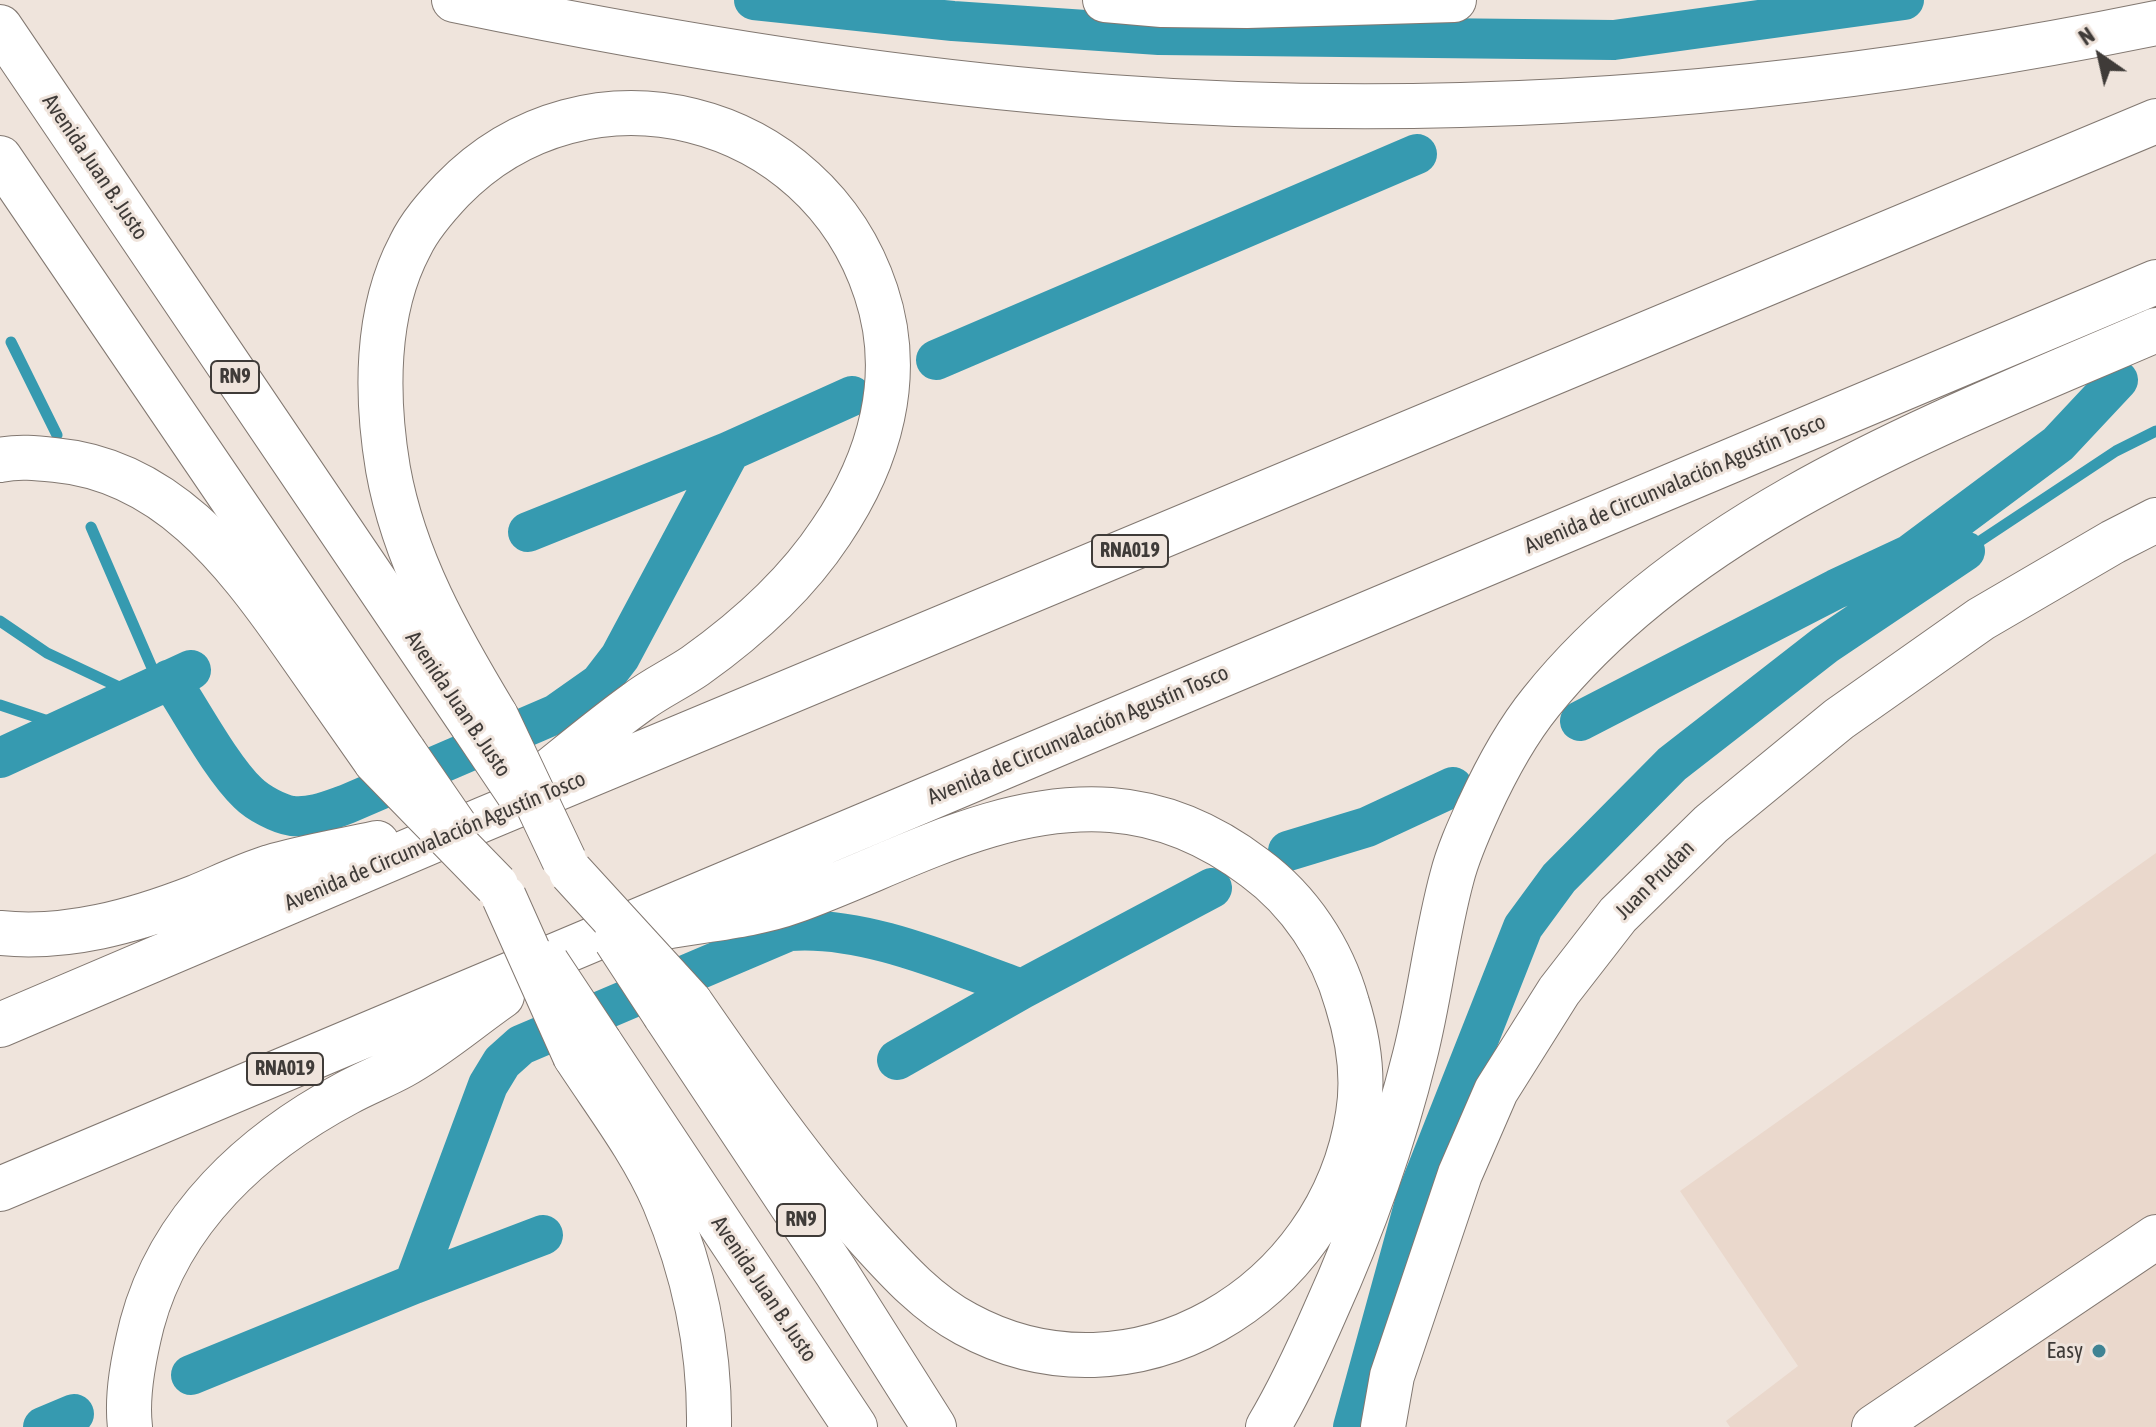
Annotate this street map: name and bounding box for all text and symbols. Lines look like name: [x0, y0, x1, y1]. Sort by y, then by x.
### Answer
north arrow: [2060, 16, 2140, 96]
text: N: [2074, 22, 2099, 51]
street label: Avenida Juan B. Justo: [37, 89, 153, 245]
road number: RN9: [211, 361, 259, 393]
street label: Avenida de Circunvalación Agustín Tosco: [1521, 408, 1829, 560]
road number: RNA019: [1092, 535, 1168, 567]
street label: Avenida Juan B. Justo: [400, 626, 516, 782]
street label: Avenida de Circunvalación Agustín Tosco: [924, 659, 1232, 811]
street label: Avenida de Circunvalación Agustín Tosco: [281, 765, 589, 917]
street label: Juan Prudan: [1610, 835, 1700, 925]
road number: RNA019: [247, 1053, 323, 1085]
road number: RN9: [777, 1204, 825, 1236]
street label: Avenida Juan B. Justo: [706, 1211, 822, 1367]
place label: Easy: [2047, 1338, 2083, 1364]
marker: Easy: [2090, 1342, 2108, 1360]

